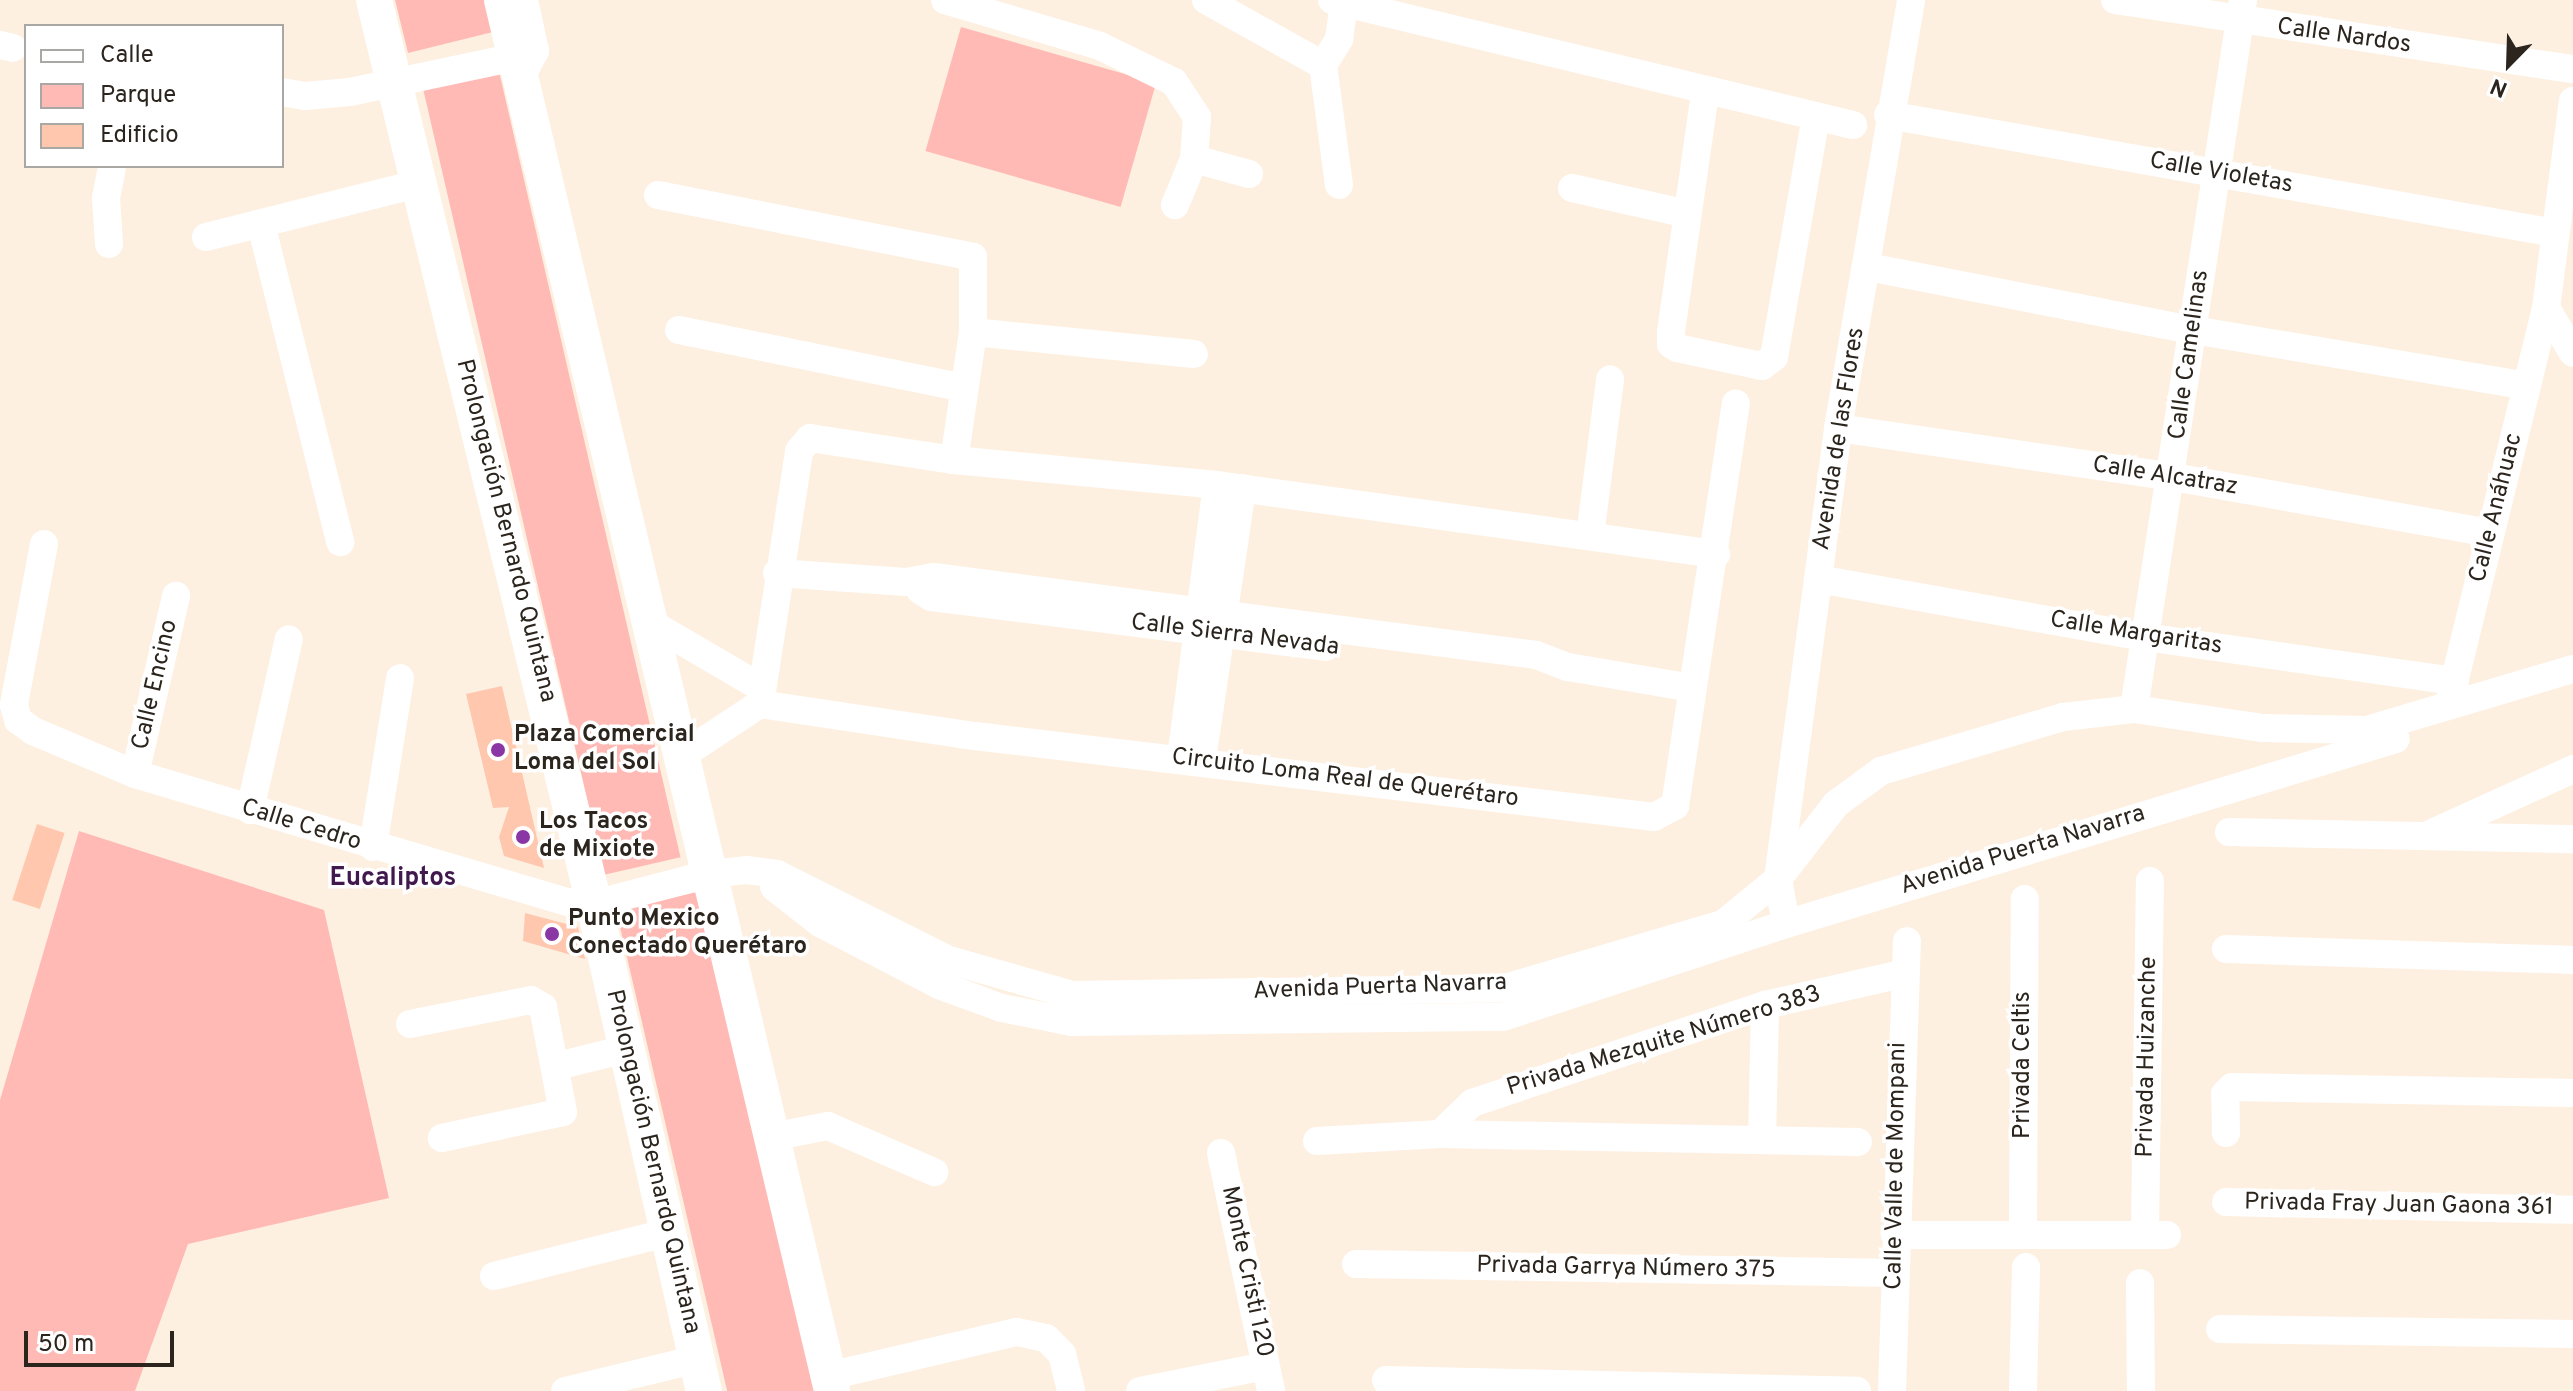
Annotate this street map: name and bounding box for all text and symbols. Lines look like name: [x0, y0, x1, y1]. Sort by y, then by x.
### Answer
street label: Calle Nardos: [2275, 13, 2413, 61]
legend: [24, 24, 284, 168]
north arrow: [2469, 24, 2549, 104]
text: Calle: [100, 41, 154, 71]
text: N: [2487, 71, 2512, 102]
text: Parque: [100, 81, 176, 111]
text: Edificio: [100, 121, 179, 151]
street label: Calle Violetas: [2147, 147, 2295, 201]
street label: Calle Camelinas: [2164, 268, 2216, 442]
street label: Avenida de las Flores: [1808, 325, 1872, 553]
street label: Prolongación Bernardo Quintana: [448, 357, 562, 705]
street label: Calle Anáhuac: [2464, 430, 2530, 586]
street label: Calle Alcatraz: [2090, 451, 2240, 503]
street label: Calle Margaritas: [2048, 606, 2224, 662]
street label: Calle Sierra Nevada: [1129, 609, 1341, 663]
street label: Calle Encino: [127, 617, 185, 753]
place label: Plaza Comercial Loma del Sol: [514, 722, 695, 778]
marker: Plaza Comercial Loma del Sol: [489, 741, 507, 759]
street label: Circuito Loma Real de Querétaro: [1170, 743, 1520, 815]
street label: Calle Cedro: [238, 794, 364, 858]
street label: Avenida Puerta Navarra: [1897, 800, 2149, 902]
place label: Los Tacos de Mixiote: [539, 809, 655, 865]
marker: Los Tacos de Mixiote: [514, 828, 532, 846]
district label: Eucaliptos: [330, 863, 456, 895]
place label: Punto Mexico Conectado Querétaro: [568, 906, 807, 962]
marker: Punto Mexico Conectado Querétaro: [543, 925, 561, 943]
street label: Privada Huizanche: [2132, 956, 2164, 1158]
street label: Avenida Puerta Navarra: [1252, 969, 1508, 1007]
street label: Privada Mezquite Número 383: [1503, 980, 1825, 1104]
street label: Prolongación Bernardo Quintana: [598, 987, 706, 1337]
street label: Privada Celtis: [2010, 991, 2038, 1139]
street label: Calle Valle de Mompani: [1880, 1041, 1914, 1291]
street label: Monte Cristi 120: [1214, 1184, 1278, 1360]
street label: Privada Fray Juan Gaona 361: [2244, 1189, 2554, 1223]
street label: Privada Garrya Número 375: [1476, 1252, 1776, 1286]
scale bar: [28, 1315, 178, 1365]
text: 50 m: [38, 1330, 94, 1360]

